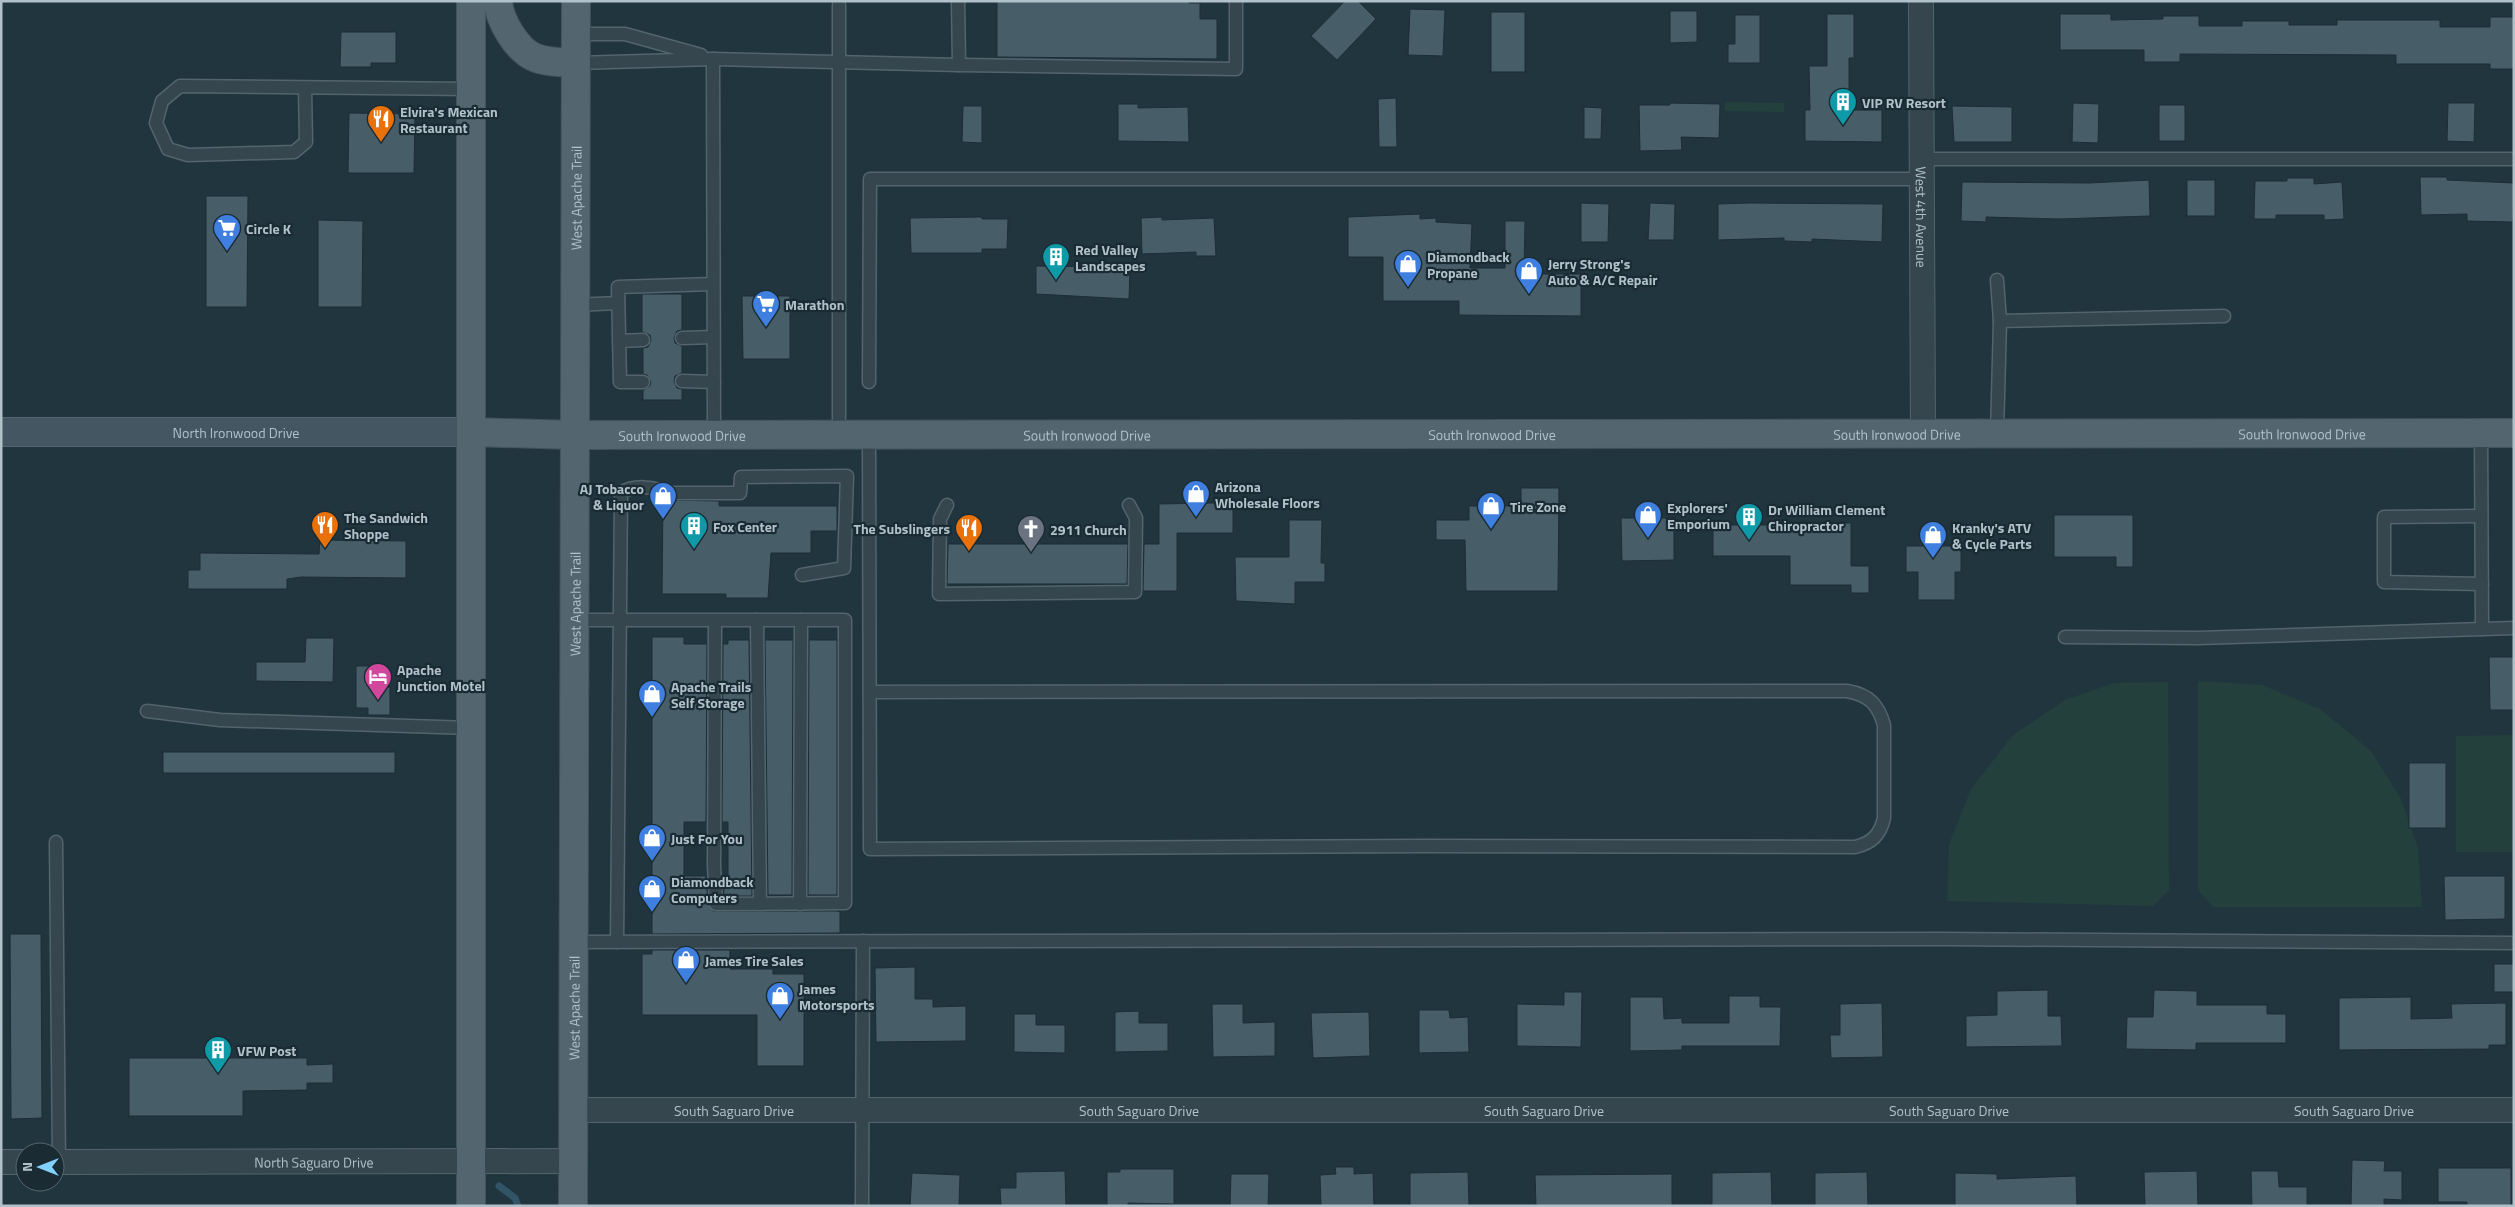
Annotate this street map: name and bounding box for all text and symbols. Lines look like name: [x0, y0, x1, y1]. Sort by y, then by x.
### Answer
building icon: VIP RV Resort: [1828, 87, 1858, 126]
place label: VIP RV Resort: [1862, 92, 1946, 113]
place label: Elvira's Mexican Restaurant: [400, 101, 498, 138]
restaurant icon: Elvira's Mexican Restaurant: [366, 104, 396, 143]
street label: West Apache Trail: [565, 146, 586, 250]
street label: West 4th Avenue: [1911, 166, 1933, 268]
supermarket icon: Circle K: [212, 213, 242, 252]
place label: Circle K: [246, 218, 292, 239]
place label: Red Valley Landscapes: [1075, 239, 1146, 276]
building icon: Red Valley Landscapes: [1041, 242, 1071, 281]
place label: Diamondback Propane: [1427, 246, 1510, 283]
shop icon: Diamondback Propane: [1393, 249, 1423, 288]
place label: Jerry Strong's Auto & A/C Repair: [1548, 253, 1657, 290]
shop icon: Jerry Strong's Auto & A/C Repair: [1514, 256, 1544, 295]
supermarket icon: Marathon: [751, 289, 781, 328]
place label: Marathon: [785, 294, 845, 315]
street label: North Ironwood Drive: [173, 422, 299, 443]
street label: South Ironwood Drive: [1428, 423, 1556, 445]
street label: South Ironwood Drive: [1833, 423, 1961, 444]
street label: South Ironwood Drive: [2238, 423, 2366, 444]
street label: South Ironwood Drive: [618, 424, 746, 445]
street label: South Ironwood Drive: [1023, 424, 1151, 445]
place label: Arizona Wholesale Floors: [1215, 476, 1320, 513]
place label: AJ Tobacco & Liquor: [580, 478, 644, 515]
shop icon: Arizona Wholesale Floors: [1181, 479, 1211, 518]
shop icon: AJ Tobacco & Liquor: [648, 481, 678, 520]
shop icon: Tire Zone: [1476, 491, 1506, 530]
place label: Tire Zone: [1510, 496, 1566, 517]
place label: Explorers' Emporium: [1667, 497, 1730, 534]
place label: Dr William Clement Chiropractor: [1768, 499, 1885, 536]
shop icon: Explorers' Emporium: [1633, 500, 1663, 539]
building icon: Dr William Clement Chiropractor: [1734, 502, 1764, 541]
place label: The Sandwich Shoppe: [344, 507, 428, 544]
restaurant icon: The Sandwich Shoppe: [310, 510, 340, 549]
building icon: Fox Center: [679, 511, 709, 550]
restaurant icon: The Subslingers: [954, 513, 984, 552]
church icon: 2911 Church: [1016, 514, 1046, 553]
place label: Fox Center: [713, 516, 777, 537]
place label: Kranky's ATV & Cycle Parts: [1952, 517, 2032, 554]
place label: The Subslingers: [854, 518, 950, 539]
place label: 2911 Church: [1050, 519, 1127, 540]
shop icon: Kranky's ATV & Cycle Parts: [1918, 520, 1948, 559]
street label: West Apache Trail: [564, 552, 585, 656]
place label: Apache Junction Motel: [397, 659, 485, 696]
hotel icon: Apache Junction Motel: [363, 662, 393, 701]
place label: Apache Trails Self Storage: [671, 676, 752, 713]
shop icon: Apache Trails Self Storage: [637, 679, 667, 718]
shop icon: Just For You: [637, 823, 667, 862]
place label: Just For You: [671, 828, 743, 849]
place label: Diamondback Computers: [671, 871, 754, 908]
shop icon: Diamondback Computers: [637, 874, 667, 913]
shop icon: James Tire Sales: [671, 945, 701, 984]
place label: James Tire Sales: [705, 950, 804, 971]
street label: West Apache Trail: [563, 956, 584, 1060]
place label: James Motorsports: [799, 978, 875, 1015]
shop icon: James Motorsports: [765, 981, 795, 1020]
building icon: VFW Post: [203, 1035, 233, 1074]
place label: VFW Post: [237, 1040, 296, 1061]
street label: South Saguaro Drive: [674, 1100, 794, 1121]
street label: South Saguaro Drive: [1079, 1100, 1199, 1121]
street label: South Saguaro Drive: [1484, 1100, 1604, 1121]
street label: South Saguaro Drive: [1889, 1100, 2009, 1121]
street label: South Saguaro Drive: [2294, 1100, 2414, 1121]
north arrow: [15, 1142, 65, 1192]
street label: North Saguaro Drive: [254, 1151, 374, 1172]
text: N: [16, 1162, 37, 1172]

